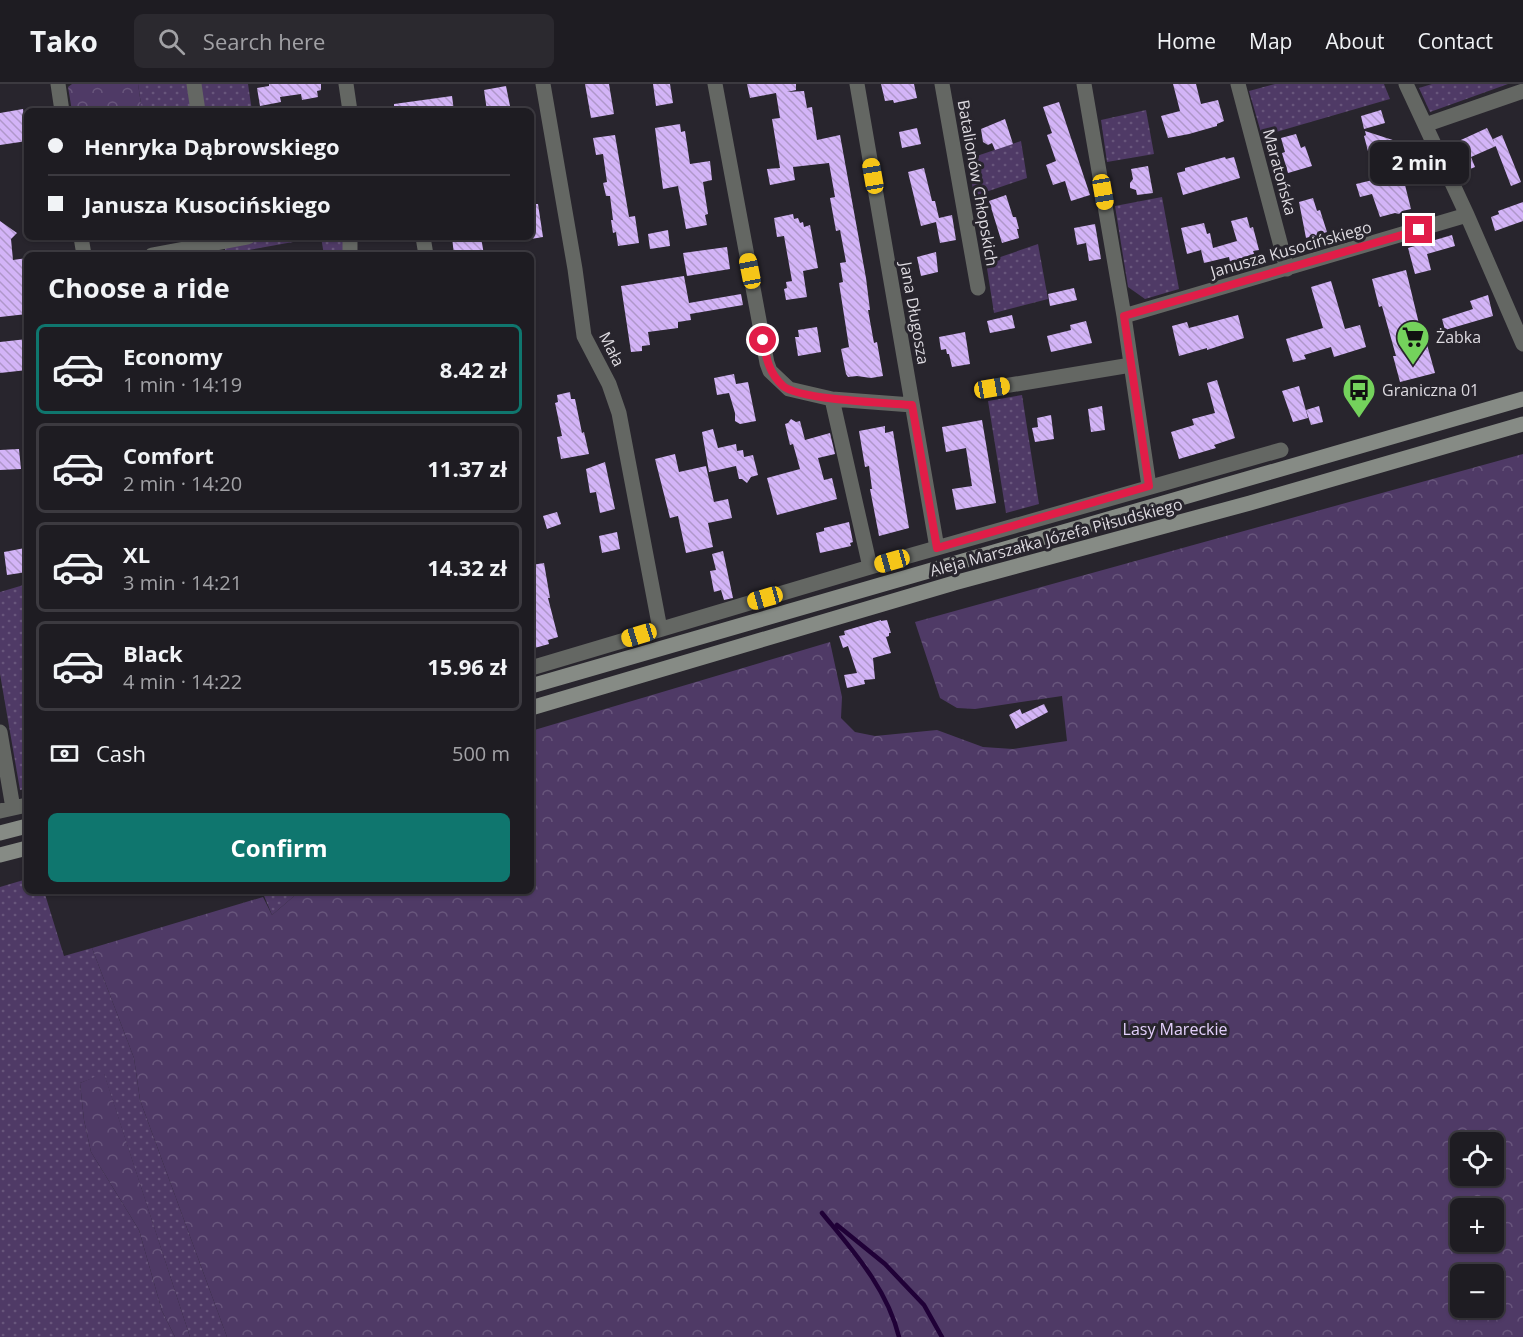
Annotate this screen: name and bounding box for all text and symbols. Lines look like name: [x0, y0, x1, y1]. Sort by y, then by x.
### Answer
search box: [134, 14, 554, 68]
text: Tako: [30, 22, 98, 60]
icon: search: [155, 25, 188, 58]
text: Search here: [203, 26, 325, 56]
text: Home: [1157, 27, 1216, 55]
text: Map: [1249, 27, 1292, 55]
text: About: [1325, 27, 1385, 55]
text: Contact: [1418, 27, 1493, 55]
street label: Batalionów Chłopskich: [953, 98, 1003, 268]
street label: Maratońska: [1258, 126, 1302, 218]
text: Henryka Dąbrowskiego: [84, 131, 340, 161]
callout: 2 min: [1370, 143, 1468, 185]
text: 2 min: [1392, 149, 1447, 176]
car: [861, 157, 885, 195]
car: [1091, 173, 1115, 211]
text: Janusza Kusocińskiego: [84, 189, 331, 219]
street label: Janusza Kusocińskiego: [1206, 215, 1374, 283]
route end: [1405, 216, 1432, 243]
car: [738, 252, 762, 290]
street label: Jana Długosza: [895, 258, 935, 366]
text: Choose a ride: [48, 269, 230, 306]
supermarket icon: Żabka: [1395, 319, 1431, 366]
route start: [749, 326, 776, 353]
place label: Żabka: [1436, 326, 1481, 348]
street label: Mała: [594, 328, 630, 370]
text: Economy: [123, 341, 222, 371]
icon: car: [51, 342, 105, 396]
text: 8.42 zł: [440, 354, 507, 384]
text: 1 min · 14:19: [123, 371, 242, 398]
bus stop icon: Graniczna 01: [1341, 372, 1377, 419]
car: [973, 376, 1011, 400]
place label: Graniczna 01: [1382, 379, 1479, 401]
text: Comfort: [123, 440, 214, 470]
icon: car: [51, 441, 105, 495]
text: 11.37 zł: [427, 453, 507, 483]
text: 2 min · 14:20: [123, 470, 242, 497]
street label: Aleja Marszałka Józefa Piłsudskiego: [927, 493, 1185, 581]
text: XL: [123, 539, 150, 569]
icon: car: [51, 540, 105, 594]
car: [872, 547, 912, 575]
text: 14.32 zł: [427, 552, 507, 582]
text: 3 min · 14:21: [123, 569, 242, 596]
car: [745, 584, 785, 612]
car: [619, 621, 659, 649]
text: Black: [123, 638, 183, 668]
icon: car: [51, 639, 105, 693]
text: 15.96 zł: [427, 651, 507, 681]
text: 4 min · 14:22: [123, 668, 242, 695]
icon: cash: [48, 737, 81, 770]
text: Cash: [96, 738, 146, 768]
text: 500 m: [452, 740, 510, 767]
button: Confirm: [48, 813, 510, 882]
park label: Lasy Mareckie: [1123, 1018, 1227, 1040]
map controls: [1450, 1132, 1504, 1318]
button: locate: [1450, 1132, 1504, 1186]
button: +: [1450, 1198, 1504, 1252]
button: −: [1450, 1264, 1504, 1318]

